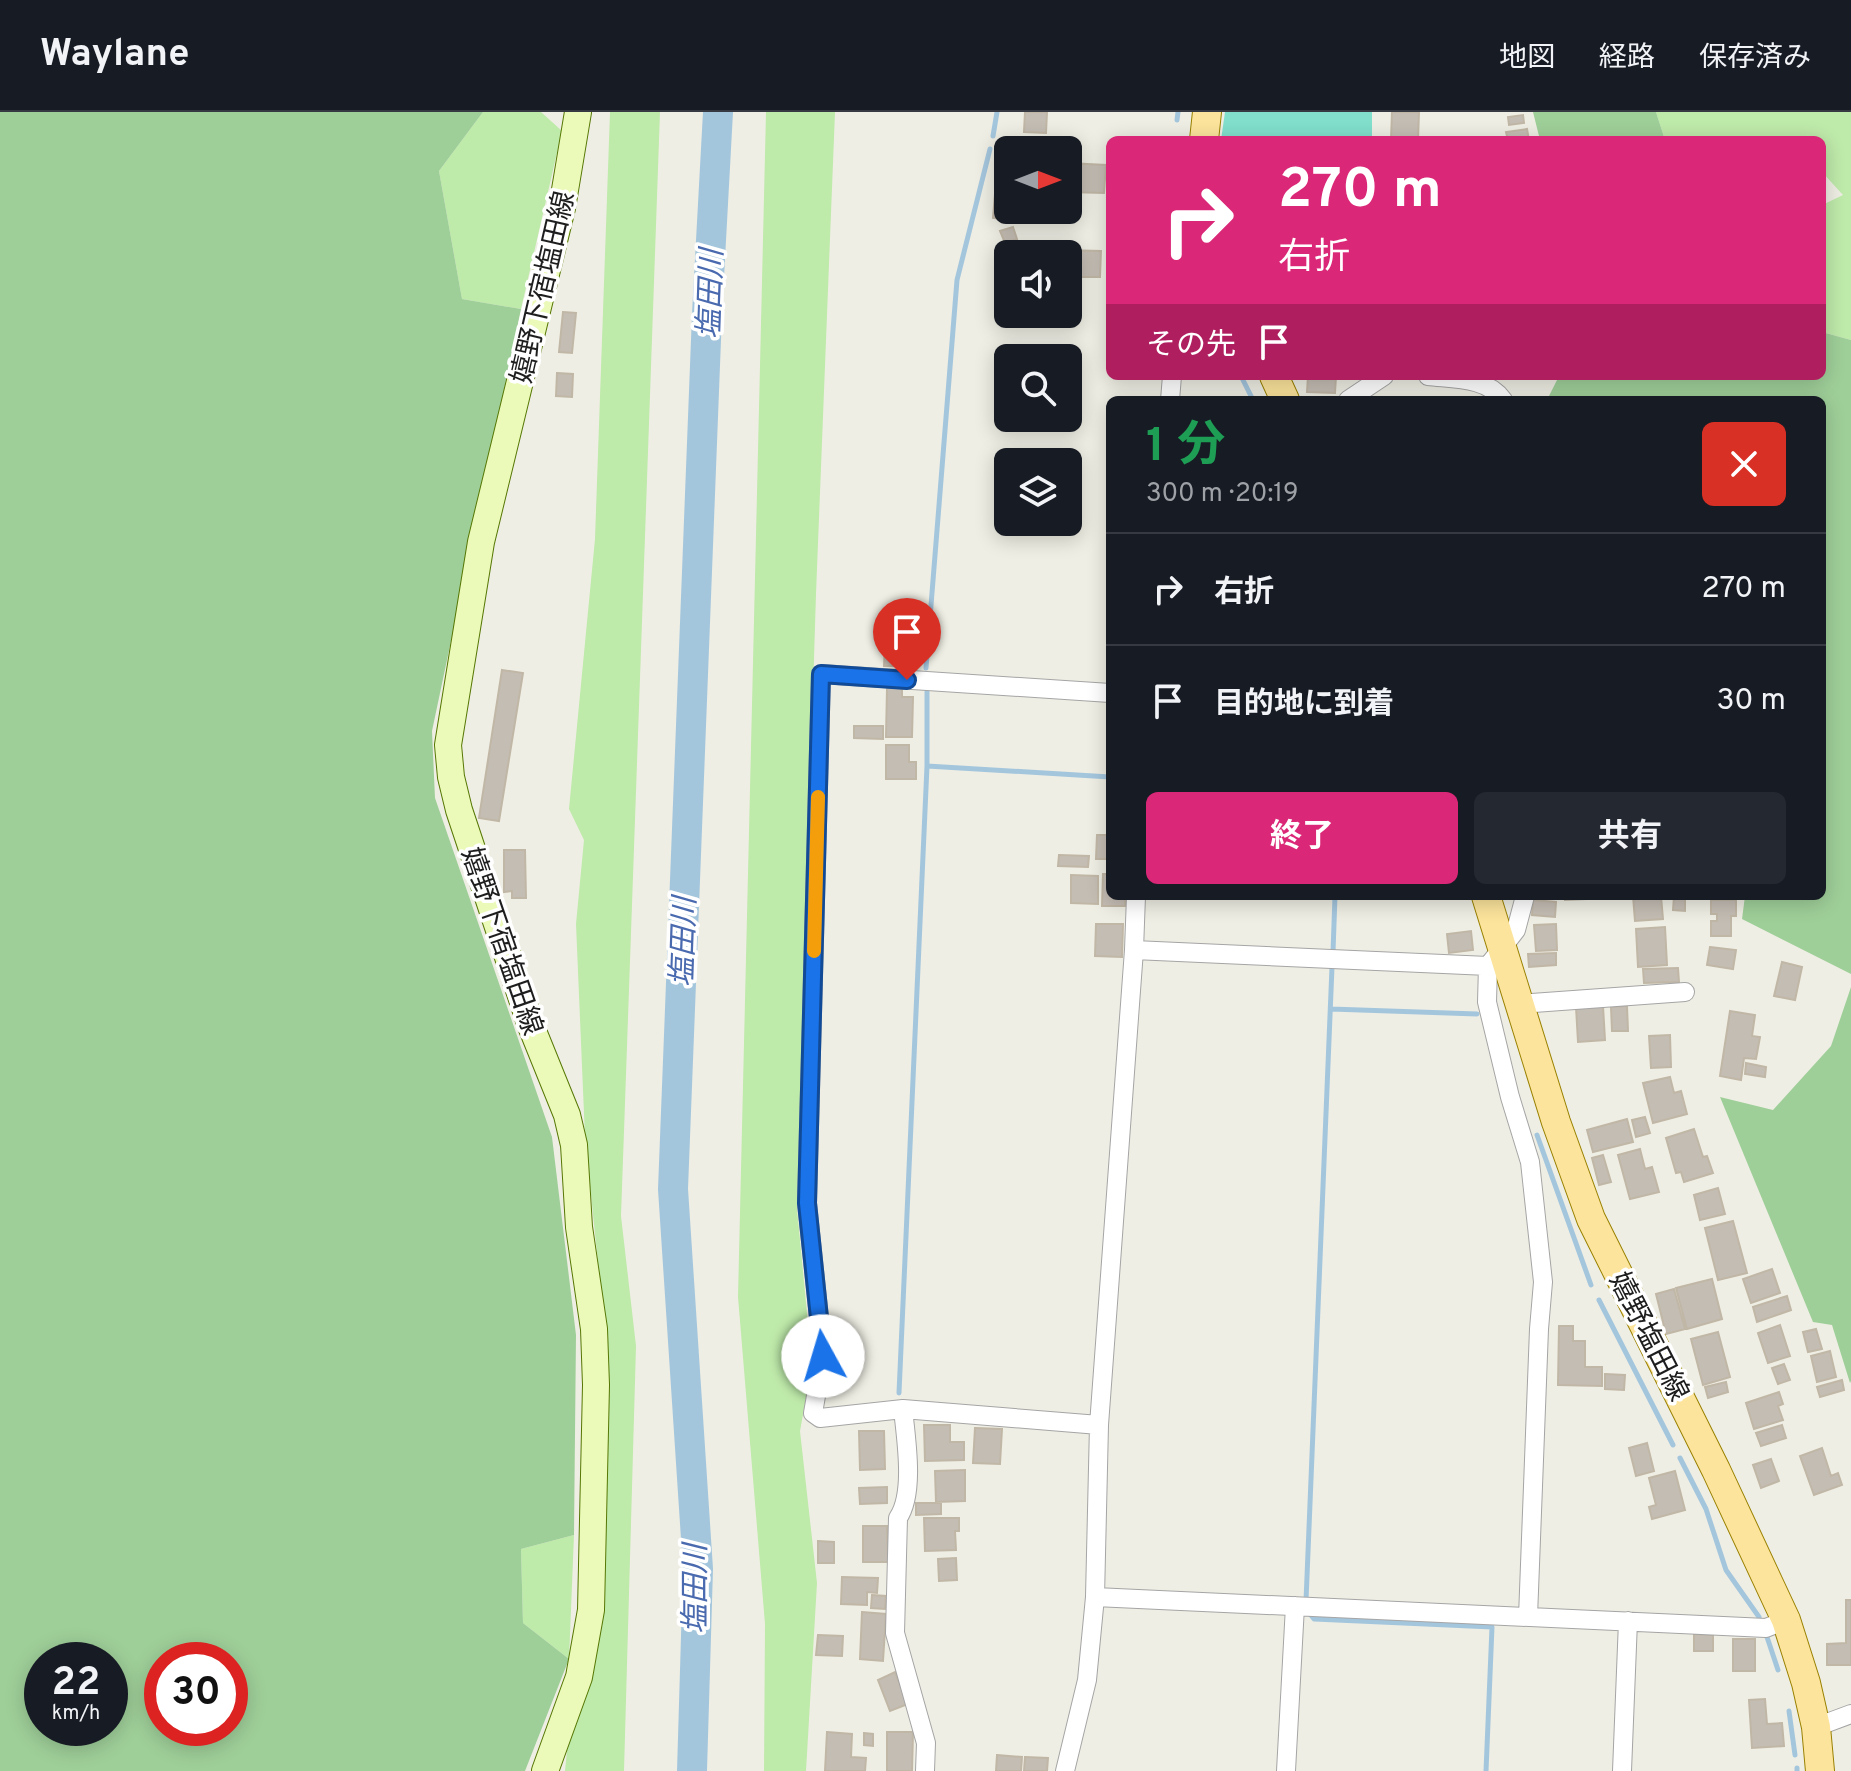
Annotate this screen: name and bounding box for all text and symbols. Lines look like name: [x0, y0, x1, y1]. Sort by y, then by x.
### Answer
text: Waylane: [40, 31, 189, 80]
text: 地図: [1499, 41, 1555, 77]
text: 経路: [1599, 41, 1655, 77]
text: 保存済み: [1699, 41, 1811, 77]
north arrow: [994, 136, 1082, 224]
map controls: [994, 136, 1082, 536]
text: 270 m: [1278, 157, 1442, 227]
icon: right: [1146, 168, 1250, 272]
street label: 嬉野下宿塩田線: [505, 188, 585, 387]
text: 右折: [1278, 236, 1350, 282]
button: sound: [994, 240, 1082, 328]
water label: 塩田川: [692, 245, 733, 340]
icon: arrive: [1252, 320, 1296, 364]
text: その先: [1146, 328, 1236, 365]
button: search: [994, 344, 1082, 432]
text: 1 分: [1146, 418, 1225, 478]
button: close: [1702, 422, 1786, 506]
button: layers: [994, 448, 1082, 536]
text: 300 m · 20:19: [1146, 478, 1299, 511]
icon: right: [1146, 567, 1190, 611]
text: 270 m: [1701, 571, 1786, 608]
text: 右折: [1214, 575, 1274, 612]
pin: [873, 598, 941, 680]
icon: arrive: [885, 610, 929, 654]
icon: arrive: [1146, 679, 1190, 723]
text: 30 m: [1717, 683, 1786, 720]
text: 目的地に到着: [1214, 687, 1394, 724]
button: 終了: [1146, 792, 1458, 884]
button: 共有: [1474, 792, 1786, 884]
street label: 嬉野下宿塩田線: [451, 843, 549, 1041]
water label: 塩田川: [665, 893, 706, 988]
street label: 嬉野塩田線: [1600, 1267, 1695, 1408]
position arrow: [781, 1314, 865, 1398]
water label: 塩田川: [679, 1541, 716, 1634]
speed limit sign: 30: [144, 1642, 248, 1746]
text: 22: [52, 1659, 100, 1709]
text: km/h: [52, 1701, 100, 1727]

